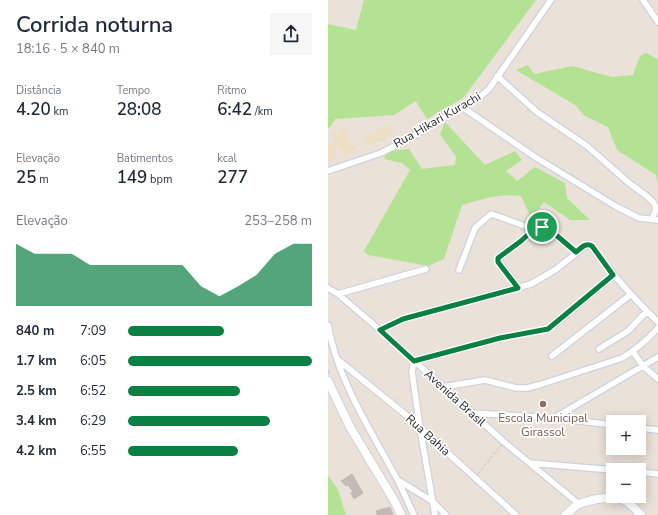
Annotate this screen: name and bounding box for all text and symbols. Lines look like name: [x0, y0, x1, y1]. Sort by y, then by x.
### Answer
text: Corrida noturna: [16, 10, 173, 40]
button: share: [270, 13, 312, 55]
text: 18:16 · 5 × 840 m: [16, 40, 120, 58]
text: Distância: [16, 83, 61, 98]
text: Tempo: [117, 83, 150, 98]
text: Ritmo: [217, 83, 247, 98]
street label: Rua Hikari Kurachi: [390, 88, 484, 152]
text: 4.20: [16, 98, 51, 121]
text: 28:08: [117, 98, 162, 121]
text: 6:42: [217, 98, 252, 121]
text: km: [51, 104, 68, 119]
text: /km: [252, 104, 273, 119]
text: Elevação: [16, 151, 60, 166]
text: Batimentos: [117, 151, 173, 166]
text: kcal: [217, 151, 237, 166]
text: 25: [16, 166, 36, 189]
text: 149: [117, 166, 147, 189]
text: 277: [217, 166, 248, 189]
text: m: [36, 172, 49, 187]
text: bpm: [147, 172, 172, 187]
pin: [525, 210, 559, 244]
text: Elevação: [16, 212, 68, 230]
text: 253–258 m: [244, 212, 312, 230]
icon: arrive: [531, 216, 553, 238]
text: 840 m: [16, 322, 54, 340]
text: 7:09: [80, 322, 106, 340]
text: 1.7 km: [16, 352, 57, 370]
text: 6:05: [80, 352, 106, 370]
street label: Avenida Brasil: [421, 366, 490, 430]
text: 2.5 km: [16, 382, 57, 400]
text: 6:52: [80, 382, 106, 400]
marker: Escola Municipal Girassol: [538, 399, 548, 409]
place label: Escola Municipal Girassol: [498, 410, 588, 440]
street label: Rua Bahia: [402, 411, 454, 459]
text: 3.4 km: [16, 412, 57, 430]
text: 6:29: [80, 412, 106, 430]
map controls: [606, 415, 646, 503]
button: +: [606, 415, 646, 455]
text: 4.2 km: [16, 442, 57, 460]
text: 6:55: [80, 442, 106, 460]
button: −: [606, 463, 646, 503]

